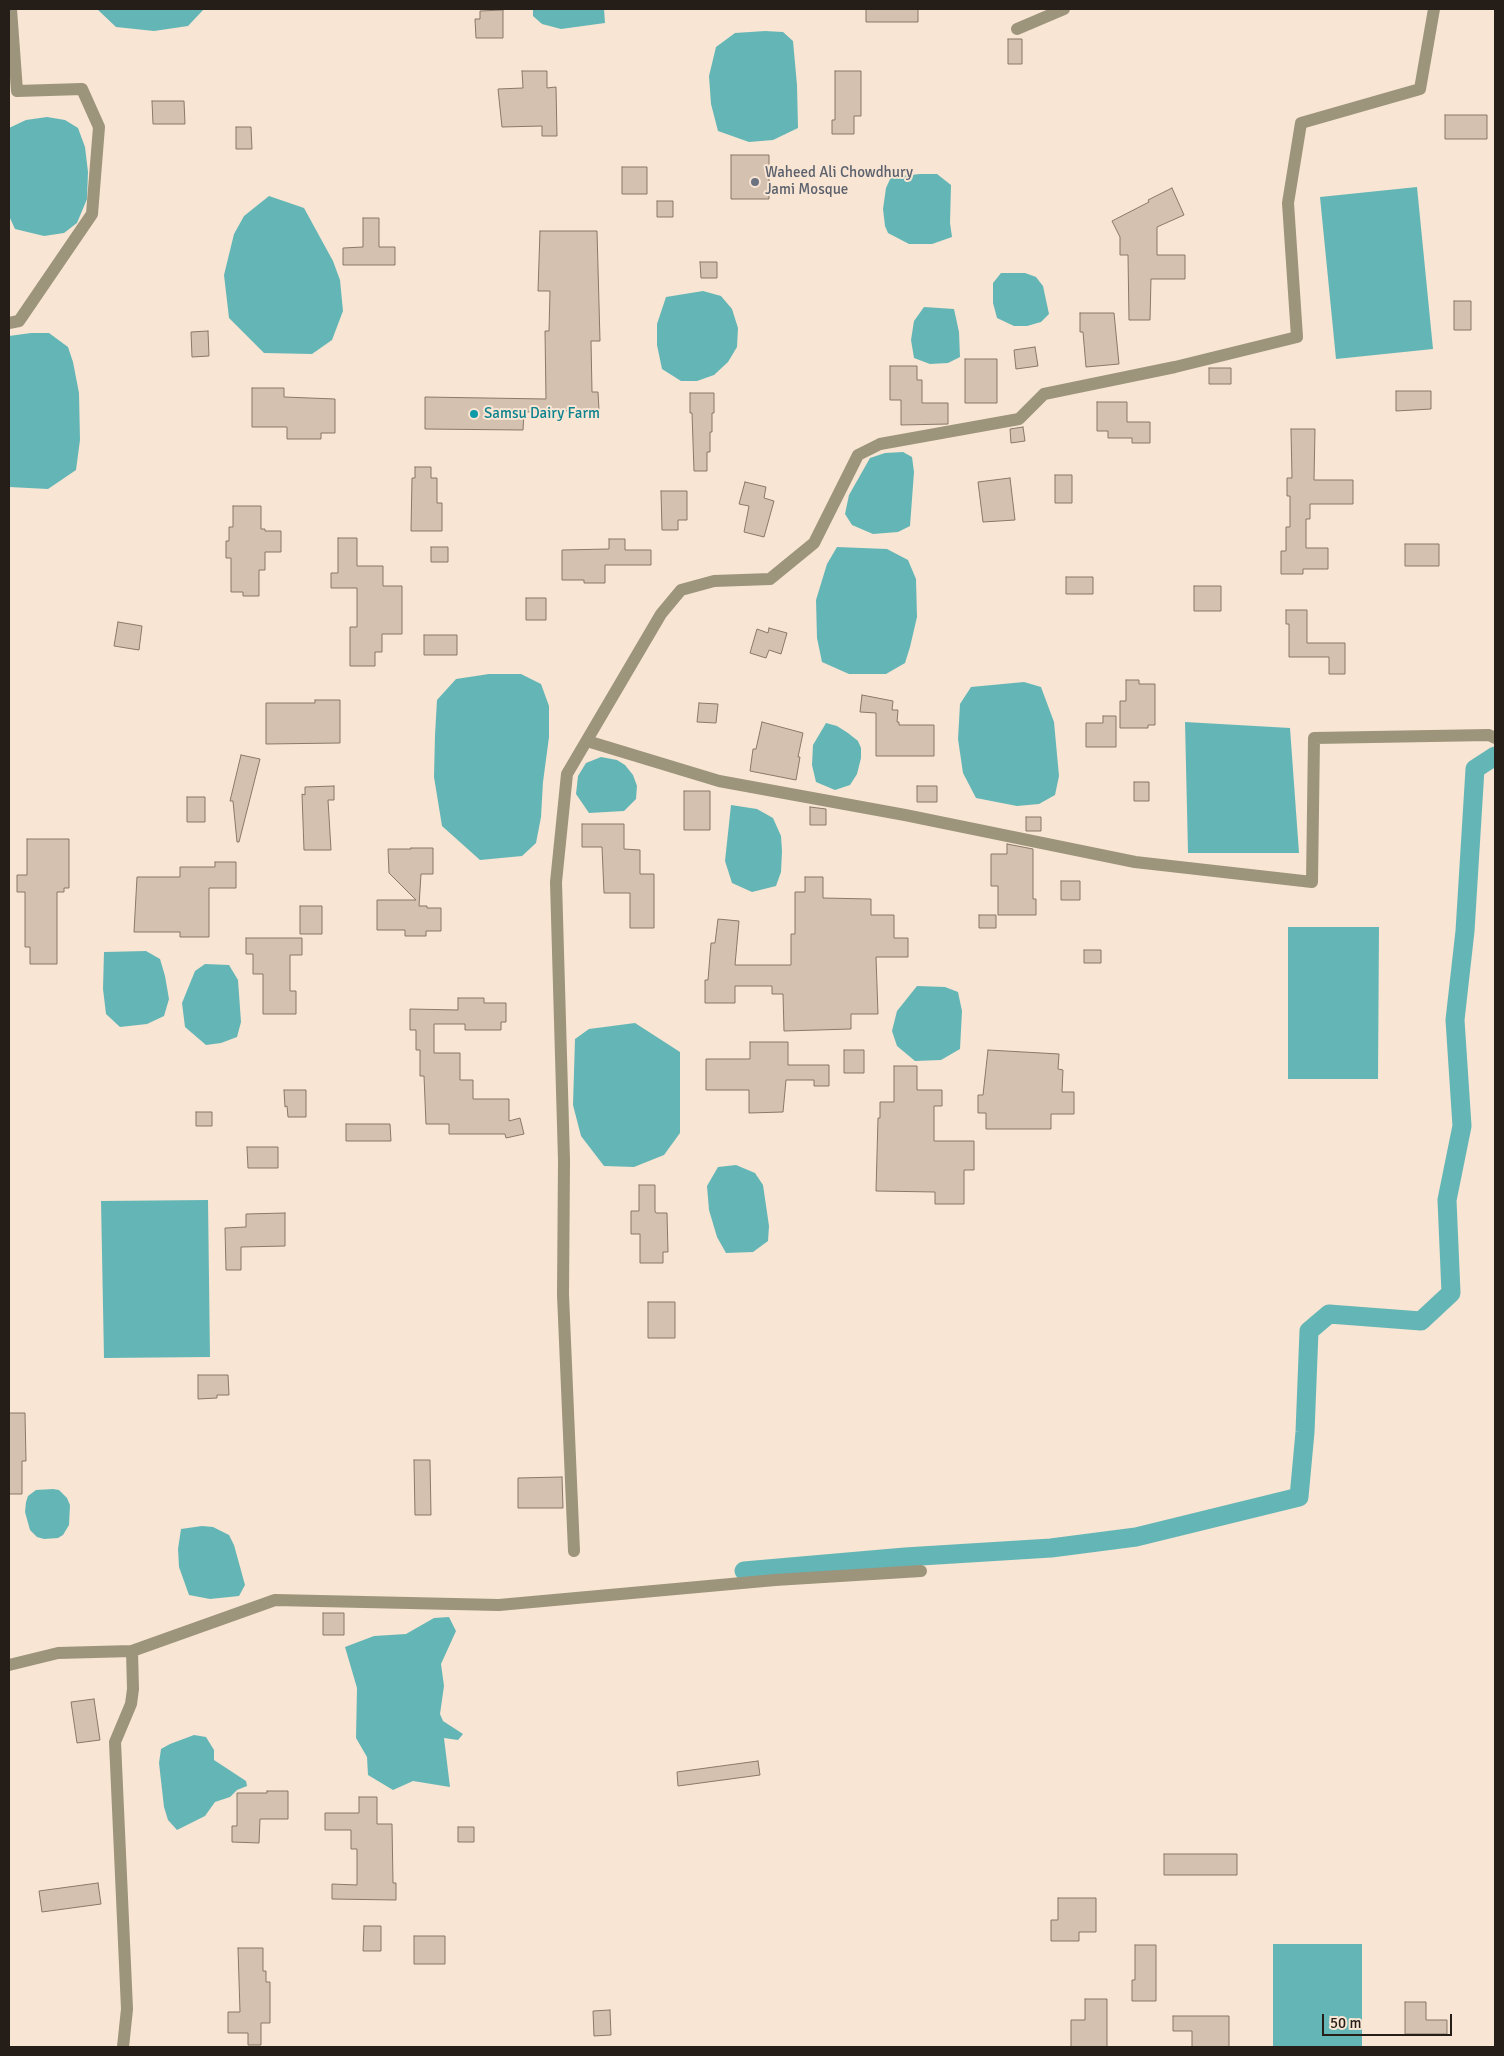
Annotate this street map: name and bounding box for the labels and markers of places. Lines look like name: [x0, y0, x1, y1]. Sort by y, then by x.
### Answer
place label: Waheed Ali Chowdhury Jami Mosque: [765, 164, 913, 199]
marker: Waheed Ali Chowdhury Jami Mosque: [749, 176, 761, 188]
place label: Samsu Dairy Farm: [484, 405, 600, 423]
marker: Samsu Dairy Farm: [468, 408, 480, 420]

